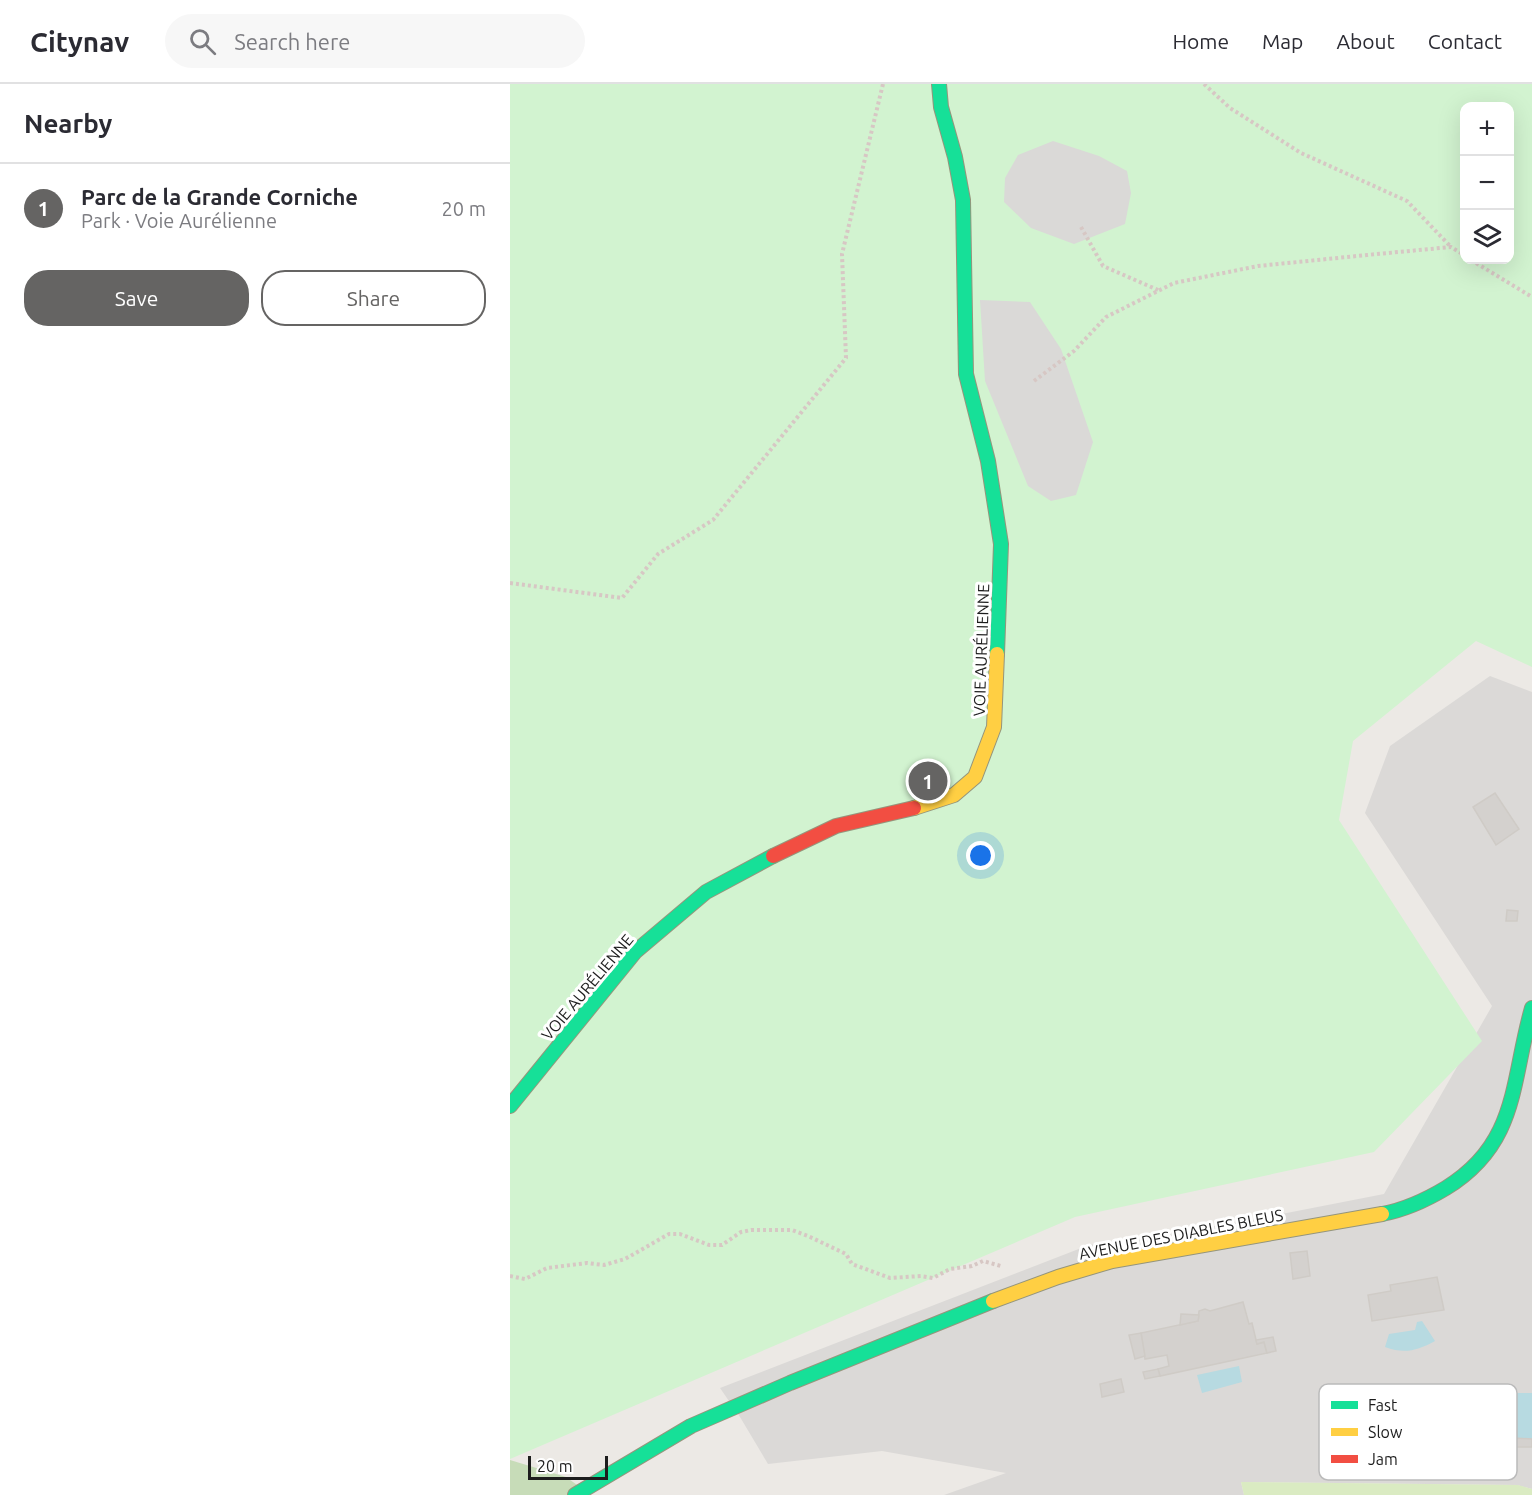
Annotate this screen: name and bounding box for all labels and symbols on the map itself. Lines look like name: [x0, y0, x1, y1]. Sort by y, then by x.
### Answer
street label: VOIE AURÉLIENNE: [968, 583, 992, 716]
pin: 1: [908, 758, 948, 804]
your location: [966, 841, 995, 870]
street label: VOIE AURÉLIENNE: [536, 929, 636, 1044]
street label: AVENUE DES DIABLES BLEUS: [1077, 1205, 1285, 1263]
legend: [1319, 1384, 1517, 1480]
text: Fast: [1368, 1396, 1398, 1414]
text: Slow: [1368, 1423, 1403, 1441]
text: Jam: [1368, 1450, 1398, 1468]
scale bar: [528, 1453, 608, 1480]

